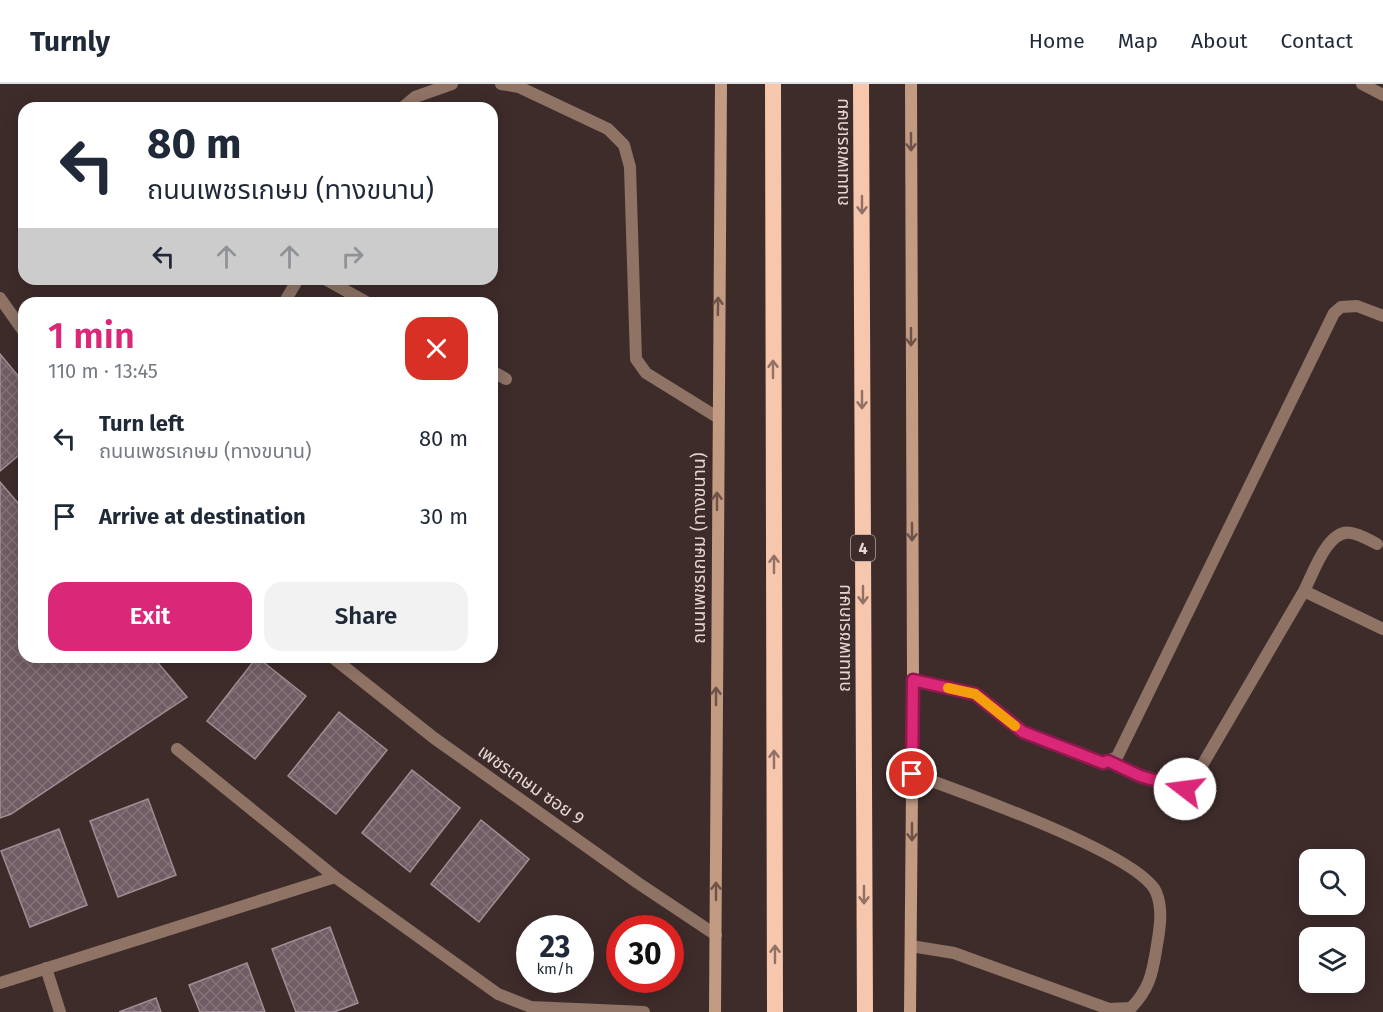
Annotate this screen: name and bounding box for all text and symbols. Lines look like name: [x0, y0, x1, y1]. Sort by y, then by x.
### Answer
text: Turnly: [30, 25, 110, 58]
text: Home: [1029, 28, 1085, 54]
text: Map: [1118, 28, 1158, 54]
text: About: [1191, 28, 1248, 54]
text: Contact: [1281, 28, 1353, 54]
street label: ถนนเพชรเกษม: [831, 98, 853, 206]
text: 80 m: [147, 119, 241, 169]
icon: left: [48, 126, 126, 204]
one-way arrow: [905, 132, 917, 152]
text: ถนนเพชรเกษม (ทางขนาน): [147, 174, 434, 206]
one-way arrow: [856, 195, 868, 215]
icon: left: [147, 240, 180, 273]
icon: ahead: [210, 240, 243, 273]
icon: ahead: [273, 240, 306, 273]
icon: right: [336, 240, 369, 273]
one-way arrow: [713, 296, 724, 316]
text: 1 min: [48, 314, 135, 358]
button: close: [405, 317, 468, 380]
one-way arrow: [905, 327, 917, 347]
text: 110 m · 13:45: [48, 359, 158, 383]
one-way arrow: [767, 359, 779, 379]
one-way arrow: [857, 390, 868, 410]
text: Turn left: [99, 410, 184, 437]
icon: left: [48, 422, 81, 455]
text: 80 m: [419, 425, 468, 452]
text: ถนนเพชรเกษม (ทางขนาน): [99, 439, 312, 463]
street label: ถนนเพชรเกษม (ทางขนาน): [688, 452, 710, 644]
one-way arrow: [711, 491, 723, 511]
icon: arrive: [48, 500, 81, 533]
text: Arrive at destination: [99, 503, 306, 530]
text: 30 m: [420, 503, 468, 530]
one-way arrow: [906, 522, 918, 542]
road number: 4: [851, 535, 875, 561]
one-way arrow: [768, 554, 780, 574]
button: Exit: [48, 582, 252, 651]
button: Share: [264, 582, 468, 651]
street label: ถนนเพชรเกษม: [833, 584, 855, 692]
one-way arrow: [857, 585, 869, 605]
one-way arrow: [710, 686, 722, 706]
street label: เพชรเกษม ซอย 9: [474, 740, 588, 830]
pin: [886, 748, 937, 799]
one-way arrow: [768, 749, 780, 769]
icon: arrive: [895, 757, 928, 790]
position arrow: [1153, 757, 1217, 821]
one-way arrow: [906, 822, 918, 842]
map controls: [1299, 849, 1365, 993]
button: search: [1299, 849, 1365, 915]
one-way arrow: [710, 881, 722, 901]
one-way arrow: [858, 885, 870, 905]
speed limit sign: 30: [606, 915, 684, 993]
button: layers: [1299, 927, 1365, 993]
text: 23: [540, 929, 570, 965]
one-way arrow: [769, 944, 781, 964]
text: km/h: [536, 960, 574, 978]

